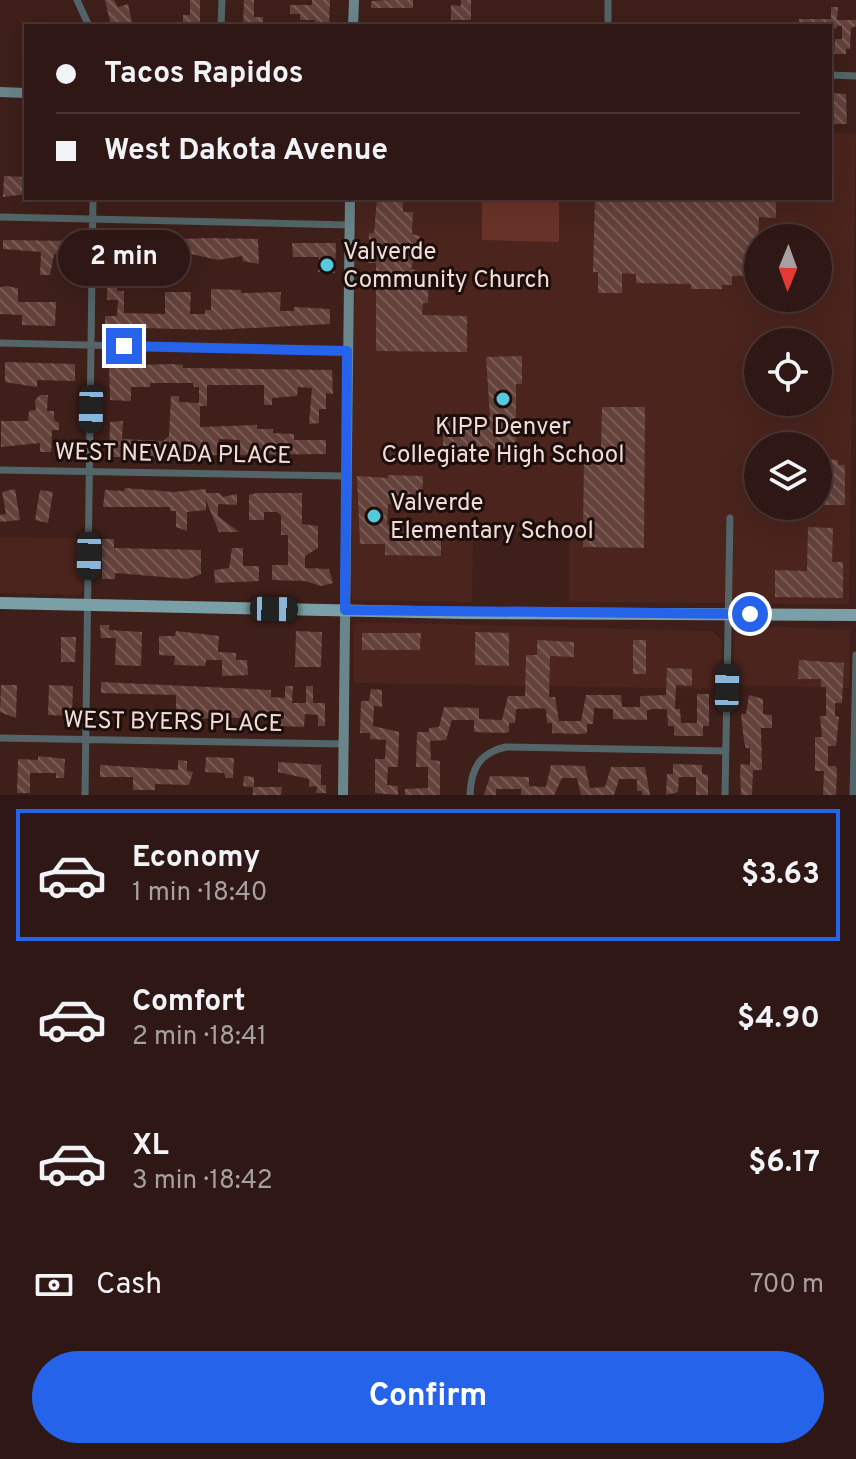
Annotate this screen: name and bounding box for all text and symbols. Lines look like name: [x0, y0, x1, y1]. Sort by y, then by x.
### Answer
text: Tacos Rapidos: [104, 56, 304, 93]
text: West Dakota Avenue: [104, 133, 388, 170]
north arrow: [744, 224, 832, 312]
map controls: [744, 224, 832, 520]
callout: 2 min: [58, 230, 190, 286]
place label: Valverde Community Church: [343, 238, 550, 296]
text: 2 min: [90, 241, 158, 274]
marker: Valverde Community Church: [318, 256, 336, 274]
route end: [106, 328, 142, 364]
button: locate: [744, 328, 832, 416]
car: [79, 385, 103, 433]
marker: KIPP Denver Collegiate High School: [494, 390, 512, 408]
place label: KIPP Denver Collegiate High School: [381, 413, 625, 471]
button: layers: [744, 432, 832, 520]
street label: WEST NEVADA PLACE: [54, 438, 292, 472]
place label: Valverde Elementary School: [390, 489, 594, 547]
marker: Valverde Elementary School: [365, 507, 383, 525]
car: [77, 532, 101, 580]
route start: [732, 596, 768, 632]
car: [250, 597, 298, 621]
car: [715, 664, 739, 712]
street label: WEST BYERS PLACE: [63, 706, 283, 740]
icon: car: [36, 839, 108, 911]
text: Economy: [132, 840, 260, 877]
text: $3.63: [741, 857, 820, 894]
text: 1 min · 18:40: [132, 877, 268, 910]
icon: car: [36, 983, 108, 1055]
text: Comfort: [132, 984, 245, 1021]
text: $4.90: [737, 1001, 820, 1038]
text: 2 min · 18:41: [132, 1021, 267, 1054]
icon: car: [36, 1127, 108, 1199]
text: XL: [132, 1128, 169, 1165]
text: $6.17: [748, 1145, 820, 1182]
text: 3 min · 18:42: [132, 1165, 273, 1198]
icon: cash: [32, 1263, 76, 1307]
text: Cash: [96, 1267, 162, 1304]
text: 700 m: [750, 1269, 824, 1302]
button: Confirm: [32, 1351, 824, 1443]

